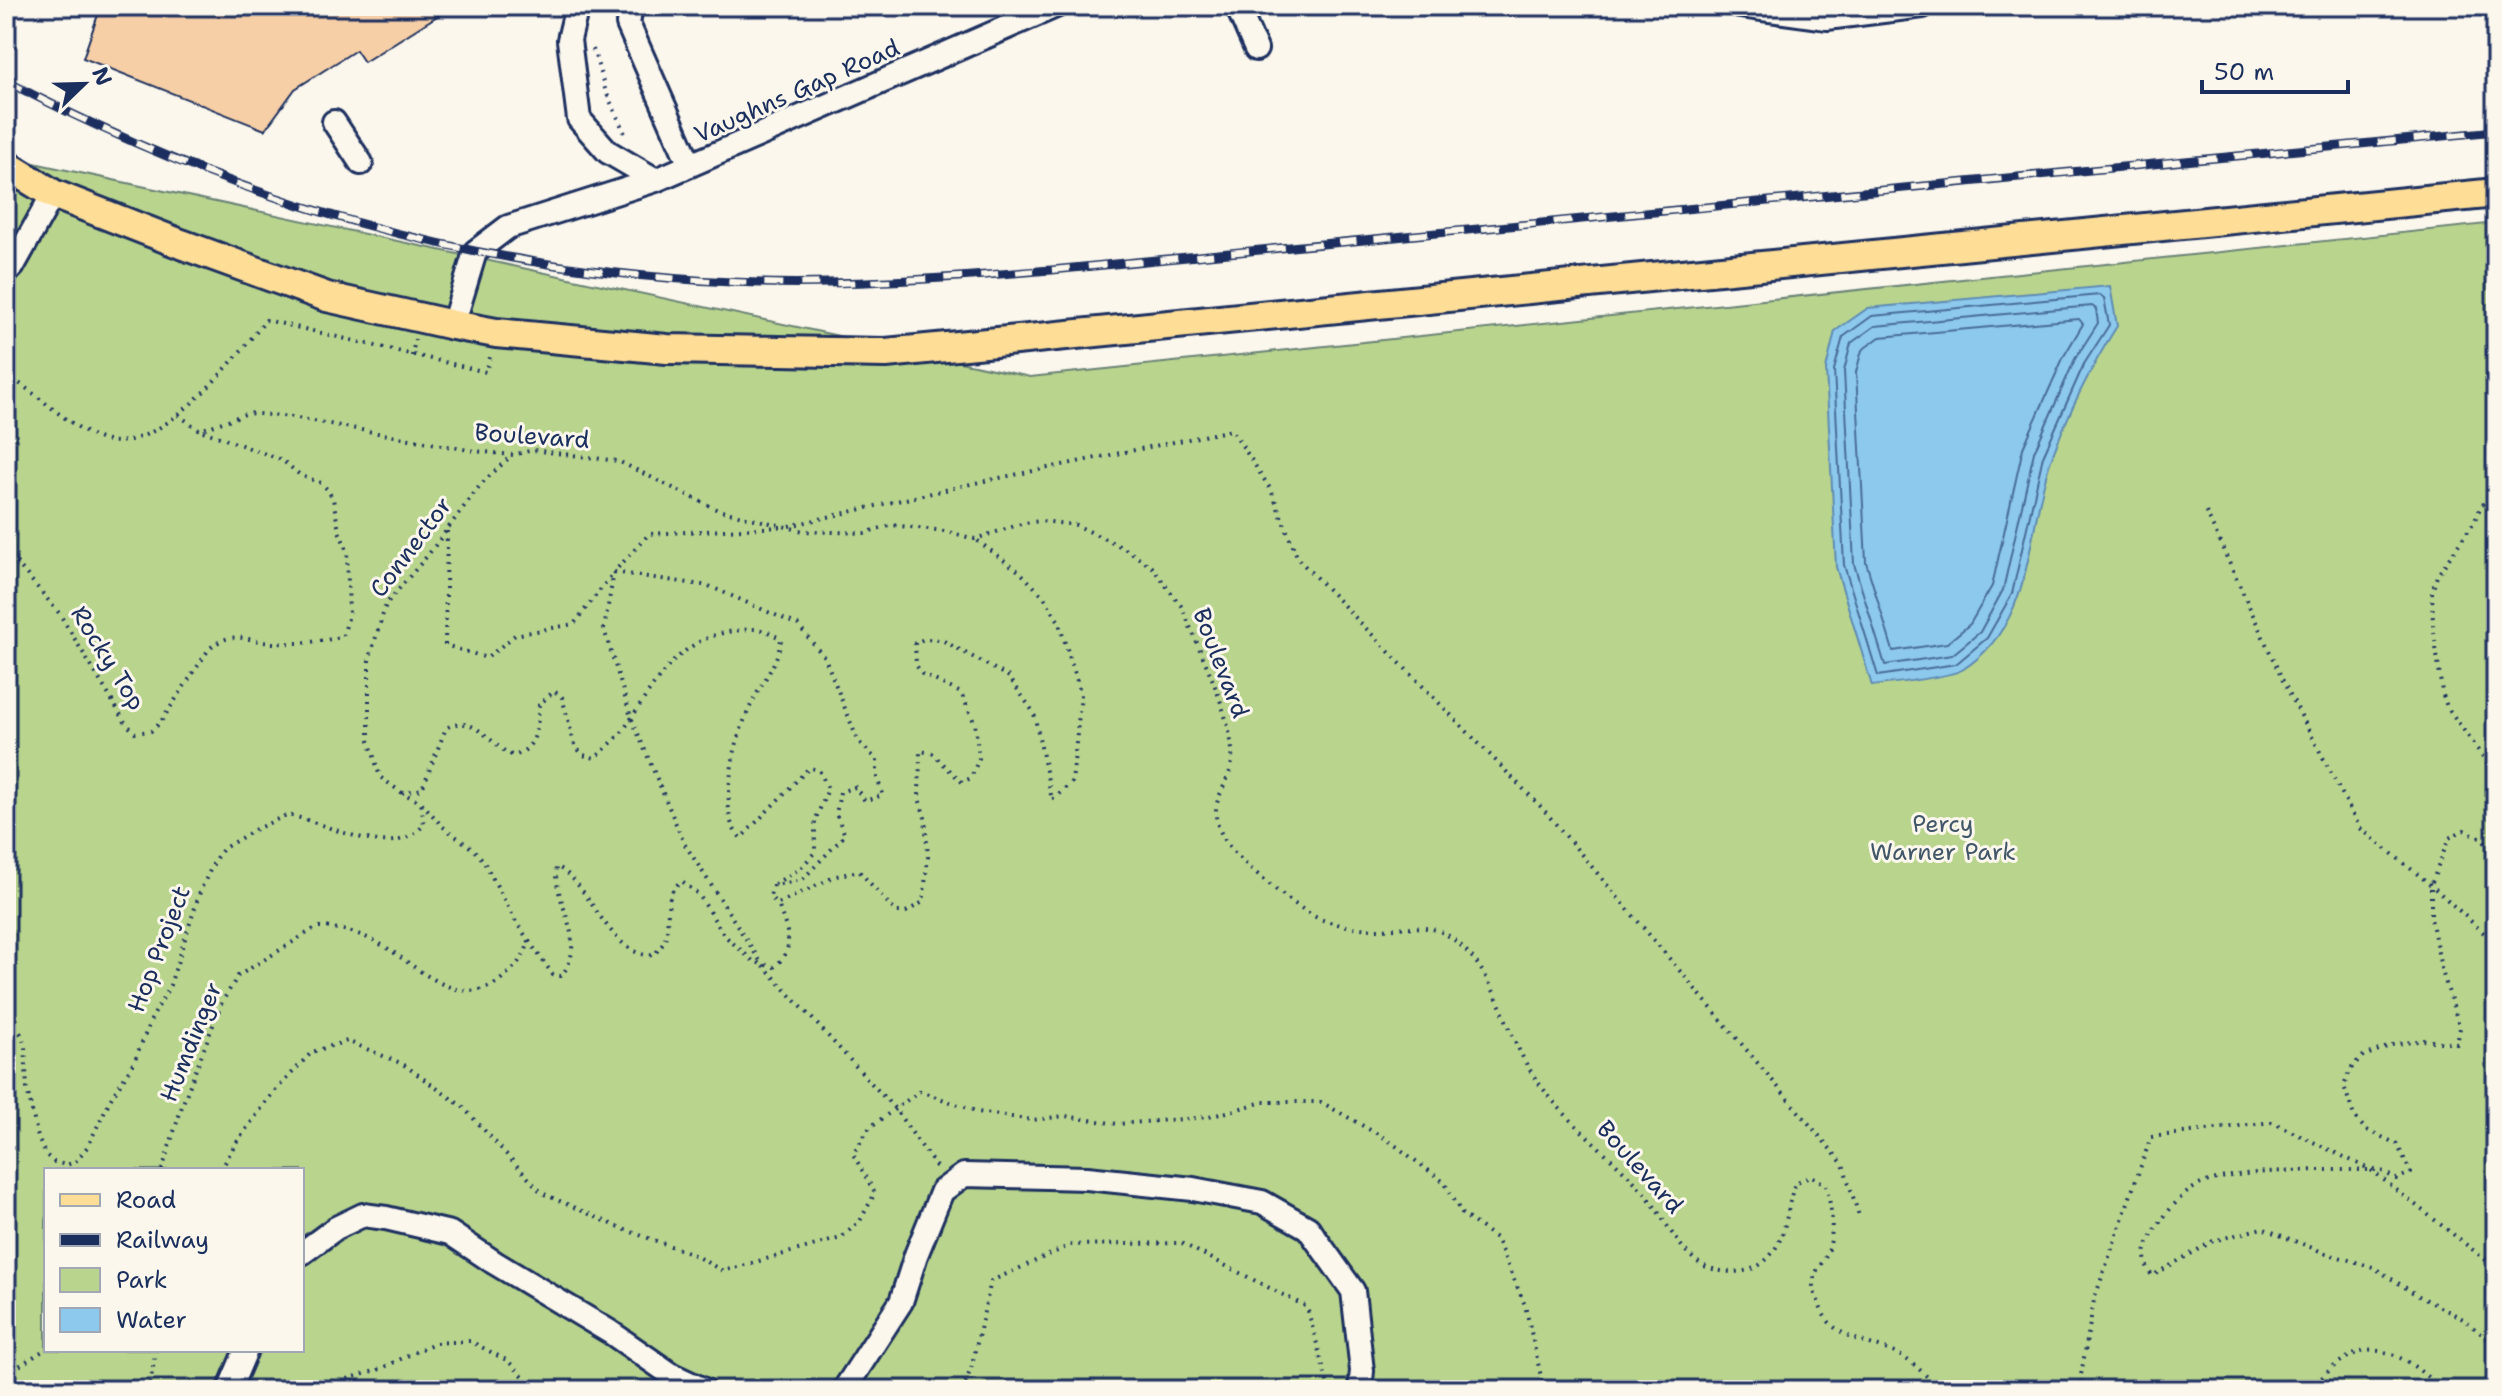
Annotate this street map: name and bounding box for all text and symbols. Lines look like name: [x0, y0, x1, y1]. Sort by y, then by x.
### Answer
street label: Vaughns Gap Road: [689, 31, 905, 151]
north arrow: [44, 44, 124, 124]
scale bar: [2202, 44, 2348, 94]
text: 50 m: [2214, 56, 2274, 88]
text: N: [85, 63, 119, 90]
street label: Boulevard: [473, 416, 591, 456]
street label: Connector: [363, 490, 459, 604]
street label: Rocky Top: [63, 600, 153, 716]
street label: Boulevard: [1185, 603, 1257, 723]
park label: Percy Warner Park: [1870, 808, 2016, 868]
street label: Hop Project: [120, 881, 198, 1017]
street label: Humdinger: [152, 977, 230, 1107]
street label: Boulevard: [1590, 1113, 1690, 1221]
legend: [44, 1168, 304, 1352]
text: Road: [116, 1184, 176, 1216]
text: Railway: [116, 1224, 209, 1256]
text: Park: [116, 1264, 168, 1296]
text: Water: [116, 1304, 187, 1336]

